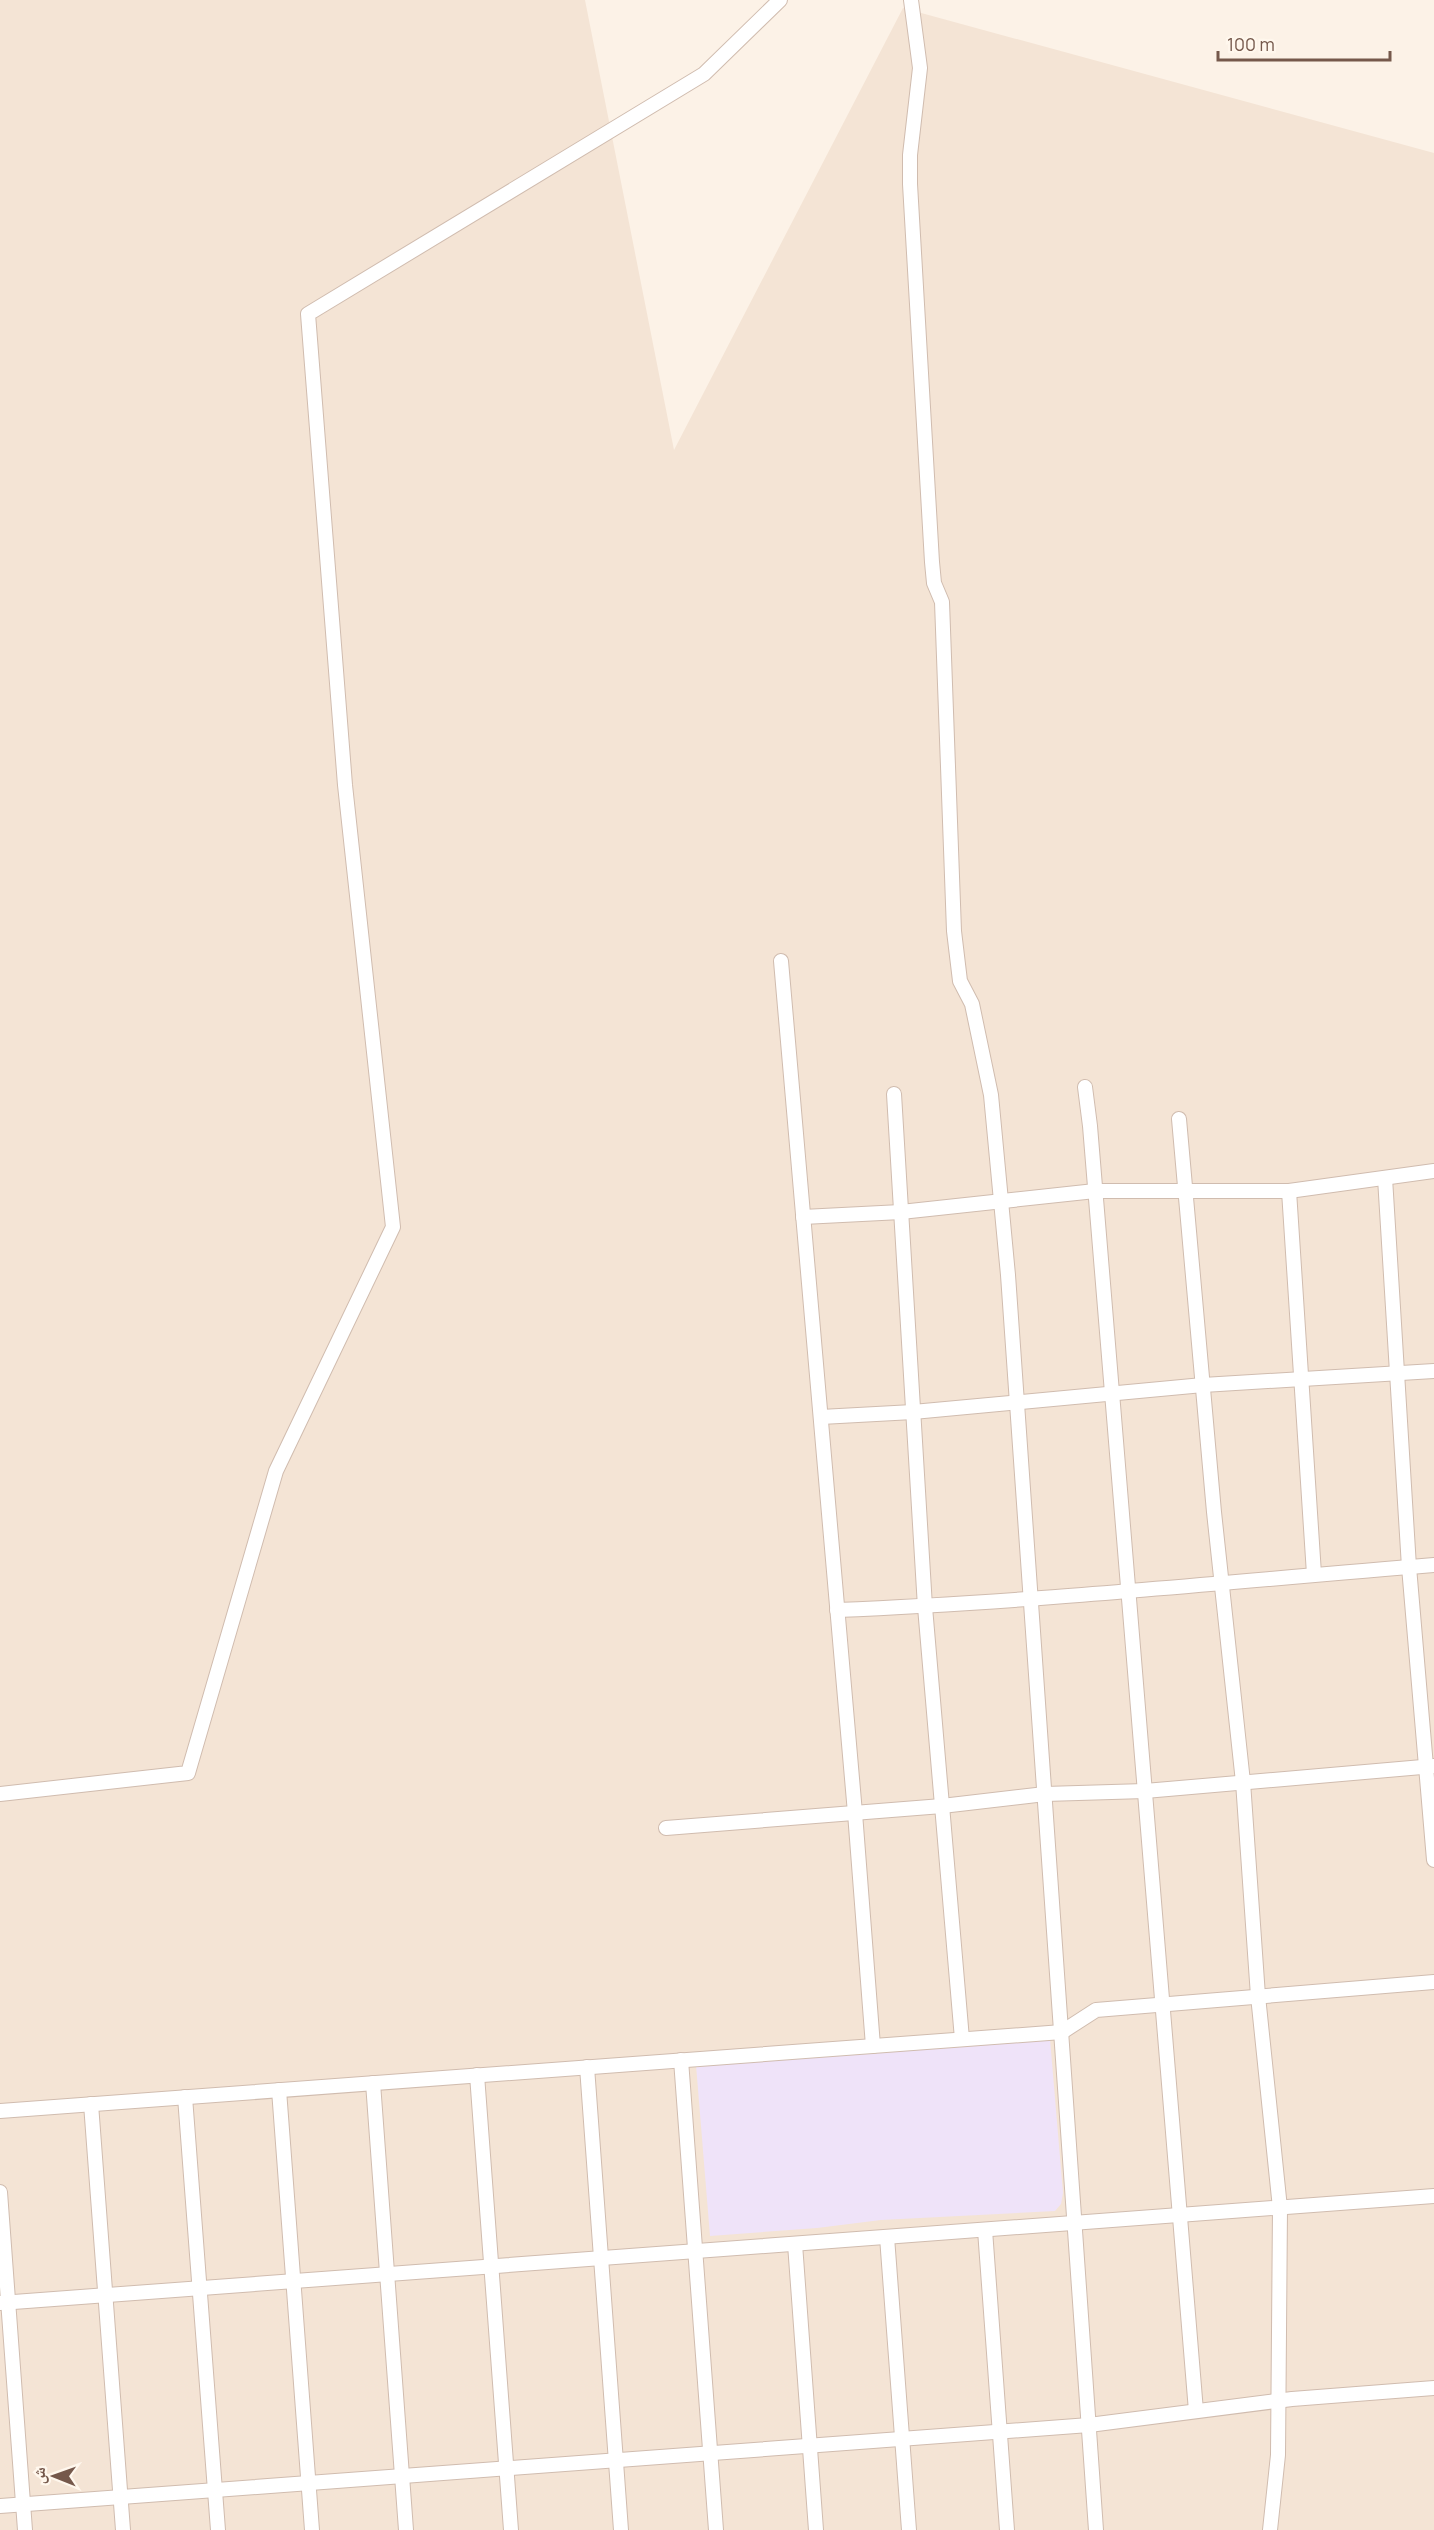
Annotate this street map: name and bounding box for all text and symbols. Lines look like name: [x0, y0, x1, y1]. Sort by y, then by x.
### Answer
scale bar: [1218, 24, 1390, 62]
text: 100 m: [1227, 32, 1275, 56]
north arrow: [24, 2446, 84, 2506]
text: ش: [28, 2467, 50, 2484]

